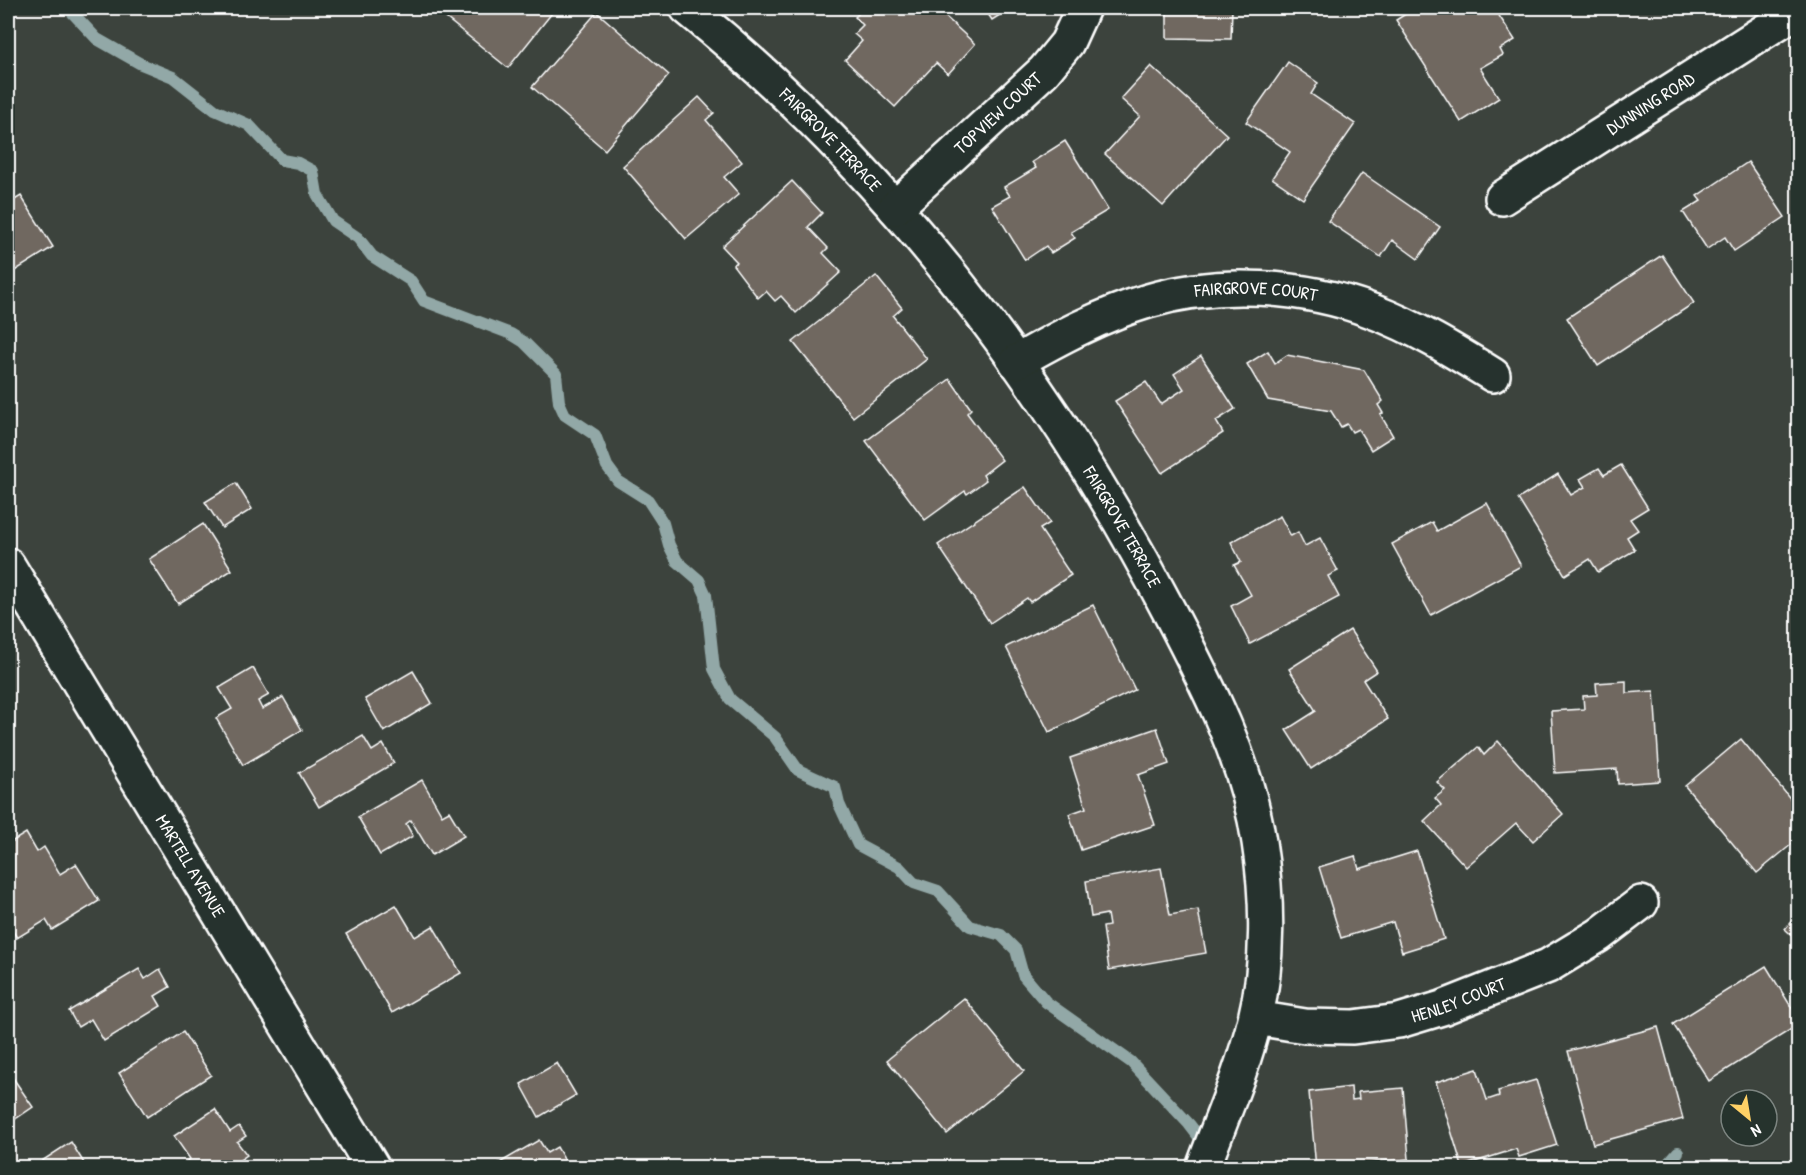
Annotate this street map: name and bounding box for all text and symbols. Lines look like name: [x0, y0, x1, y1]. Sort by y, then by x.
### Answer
street label: TOPVIEW COURT: [948, 66, 1047, 160]
street label: DUNNING ROAD: [1601, 66, 1699, 141]
street label: FAIRGROVE TERRACE: [773, 81, 887, 197]
street label: FAIRGROVE COURT: [1192, 275, 1320, 307]
street label: FAIRGROVE TERRACE: [1077, 460, 1167, 592]
street label: MARTELL AVENUE: [150, 810, 231, 922]
street label: HENLEY COURT: [1408, 971, 1510, 1029]
north arrow: [1719, 1088, 1779, 1148]
text: N: [1747, 1119, 1766, 1143]

